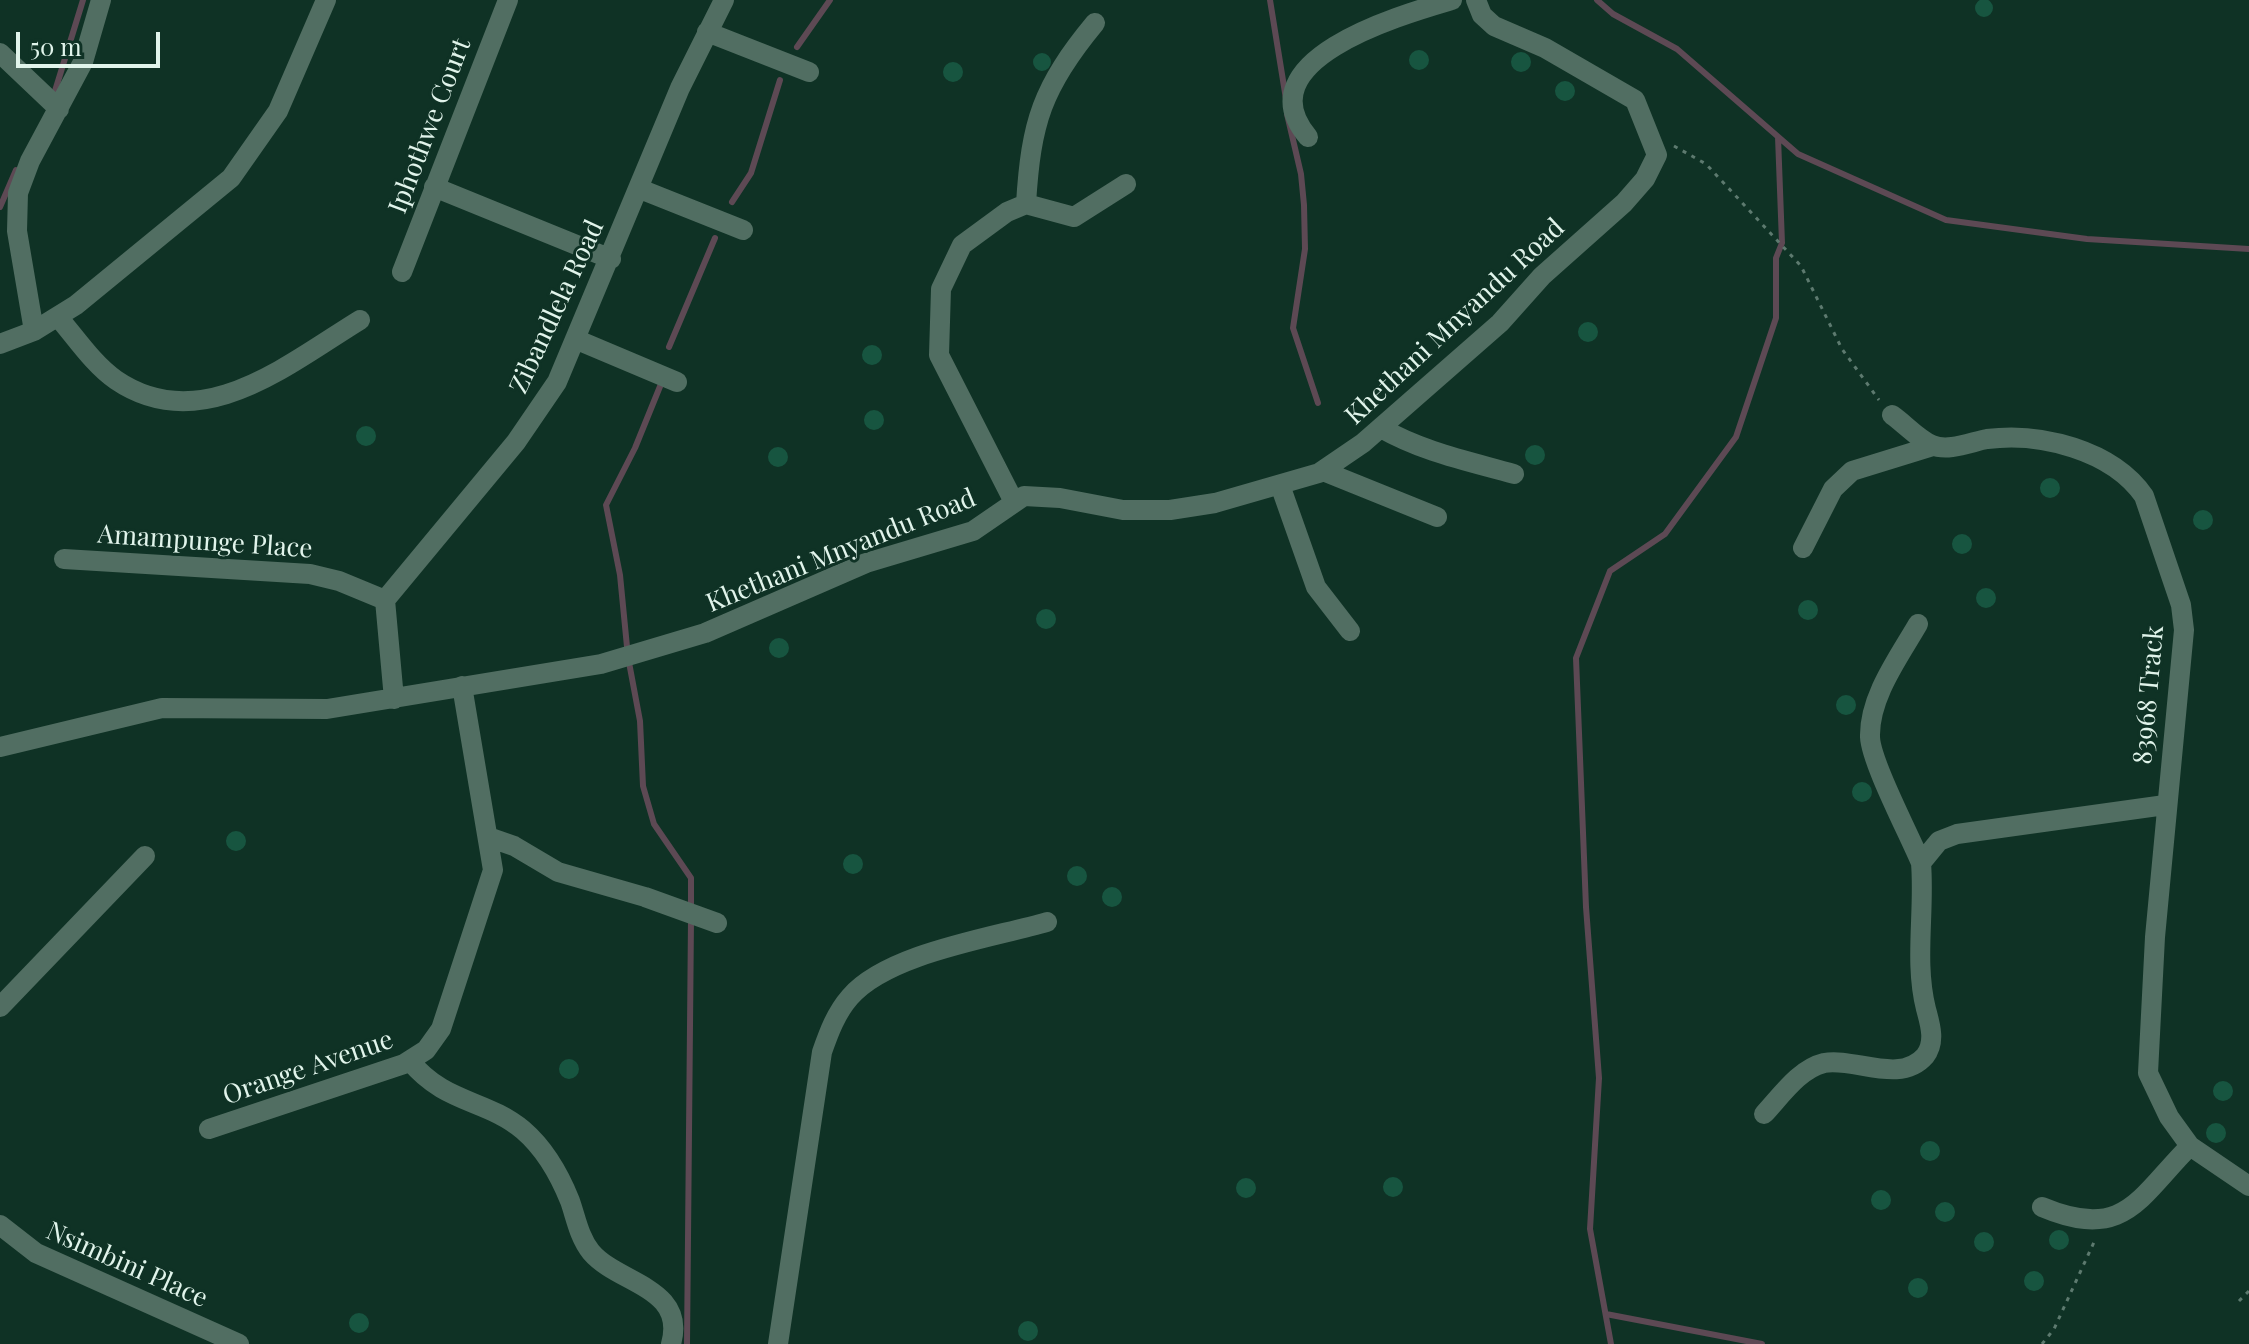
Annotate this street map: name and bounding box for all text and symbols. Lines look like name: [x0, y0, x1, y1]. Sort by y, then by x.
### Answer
scale bar: [20, 16, 164, 66]
text: 50 m: [30, 30, 82, 62]
street label: Iphothwe Court: [382, 34, 478, 218]
street label: Khethani Mnyandu Road: [1339, 212, 1571, 432]
street label: Zibandlela Road: [503, 215, 611, 399]
street label: Khethani Mnyandu Road: [702, 483, 980, 619]
street label: Amampunge Place: [97, 519, 313, 565]
street label: 83968 Track: [2127, 624, 2171, 766]
street label: Orange Avenue: [219, 1024, 397, 1112]
street label: Nsimbini Place: [42, 1216, 212, 1314]

